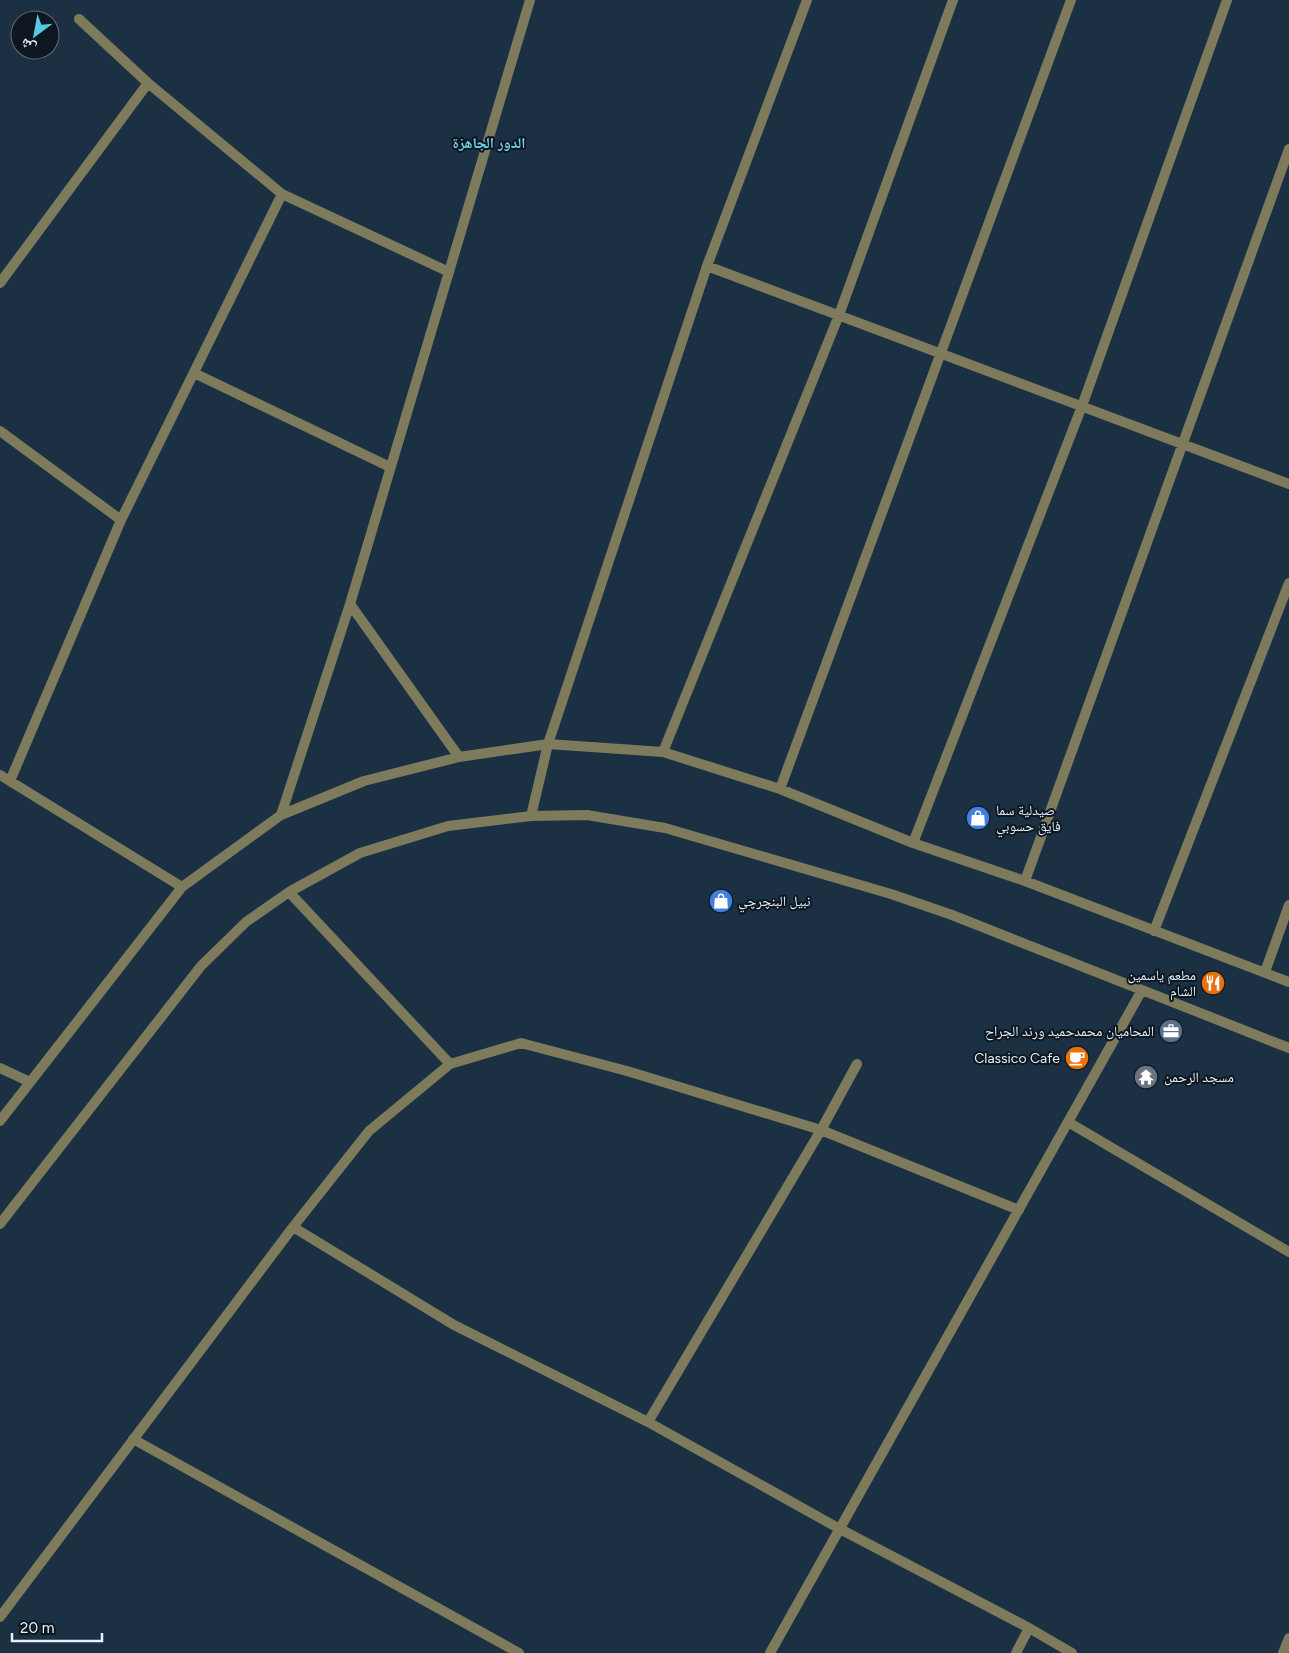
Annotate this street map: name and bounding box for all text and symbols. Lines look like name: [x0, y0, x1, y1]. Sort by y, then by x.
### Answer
north arrow: [10, 10, 60, 60]
text: ش: [17, 34, 39, 57]
district label: الدور الجاهزة: [452, 134, 526, 152]
place label: صيدلية سما فايق حسوبي: [996, 802, 1061, 838]
shop icon: صيدلية سما فايق حسوبي: [965, 805, 991, 831]
shop icon: نبيل البنچرچي: [708, 888, 734, 914]
place label: نبيل البنچرچي: [738, 893, 811, 913]
place label: مطعم ياسمين الشام: [1128, 967, 1196, 1001]
restaurant icon: مطعم ياسمين الشام: [1200, 970, 1226, 996]
office icon: المحاميان محمدحميد ورند الجراح: [1158, 1018, 1184, 1044]
place label: المحاميان محمدحميد ورند الجراح: [985, 1023, 1154, 1041]
cafe icon: Classico Cafe: [1064, 1045, 1090, 1071]
place label: Classico Cafe: [974, 1050, 1060, 1067]
temple icon: مسجد الرحمن: [1133, 1064, 1159, 1090]
place label: مسجد الرحمن: [1164, 1069, 1234, 1086]
scale bar: [12, 1610, 102, 1642]
text: 20 m: [20, 1619, 54, 1637]

